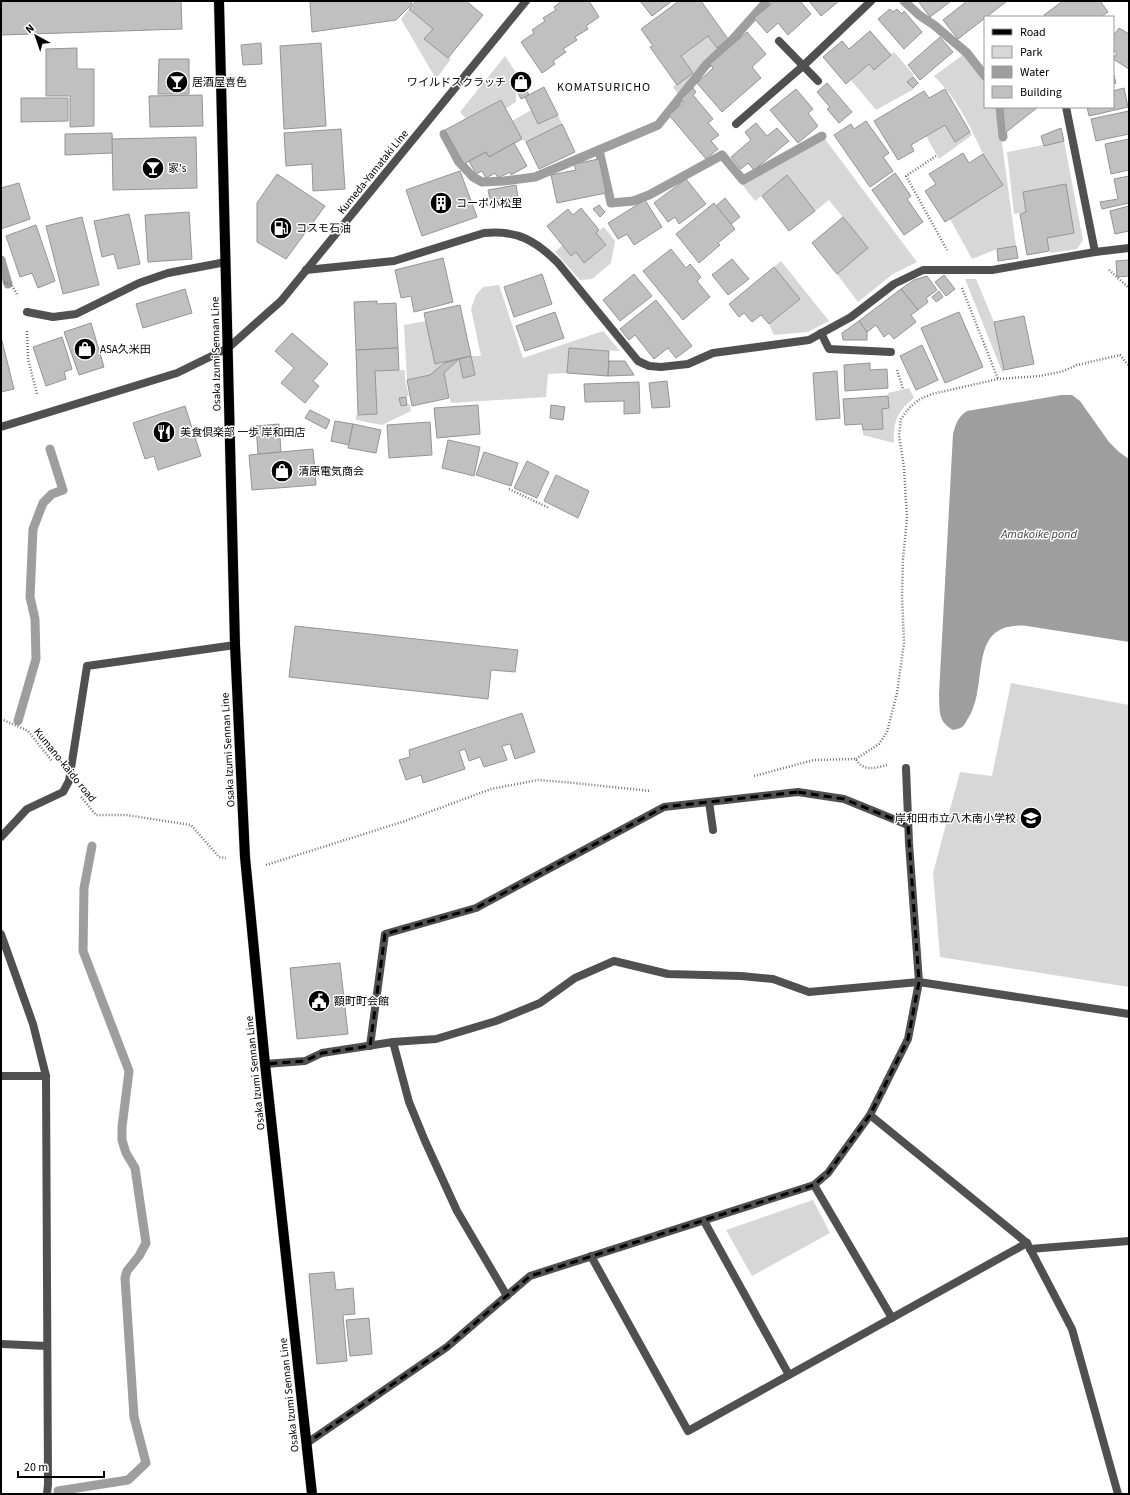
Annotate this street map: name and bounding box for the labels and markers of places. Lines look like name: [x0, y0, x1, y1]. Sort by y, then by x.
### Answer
bar icon: 居酒屋喜色: [164, 69, 190, 95]
shop icon: ワイルドスクラッチ: [508, 69, 534, 95]
place label: 居酒屋喜色: [192, 75, 247, 90]
place label: ワイルドスクラッチ: [407, 75, 506, 90]
bar icon: 家's: [140, 155, 166, 181]
place label: 家's: [168, 161, 187, 176]
building icon: コーポ小松里: [428, 190, 454, 216]
place label: コーポ小松里: [456, 196, 522, 211]
fuel station icon: コスモ石油: [268, 215, 294, 241]
place label: コスモ石油: [296, 221, 351, 236]
shop icon: ASA久米田: [72, 336, 98, 362]
place label: ASA久米田: [100, 342, 151, 357]
restaurant icon: 美食倶楽部 一歩 岸和田店: [151, 419, 177, 445]
place label: 美食倶楽部 一歩 岸和田店: [180, 425, 305, 440]
shop icon: 清原電気商会: [269, 458, 295, 484]
place label: 清原電気商会: [298, 464, 364, 479]
school or university icon: 岸和田市立八木南小学校: [1018, 805, 1044, 831]
place label: 岸和田市立八木南小学校: [895, 811, 1016, 826]
public building icon: 額町町会館: [306, 988, 332, 1014]
place label: 額町町会館: [334, 994, 389, 1009]

